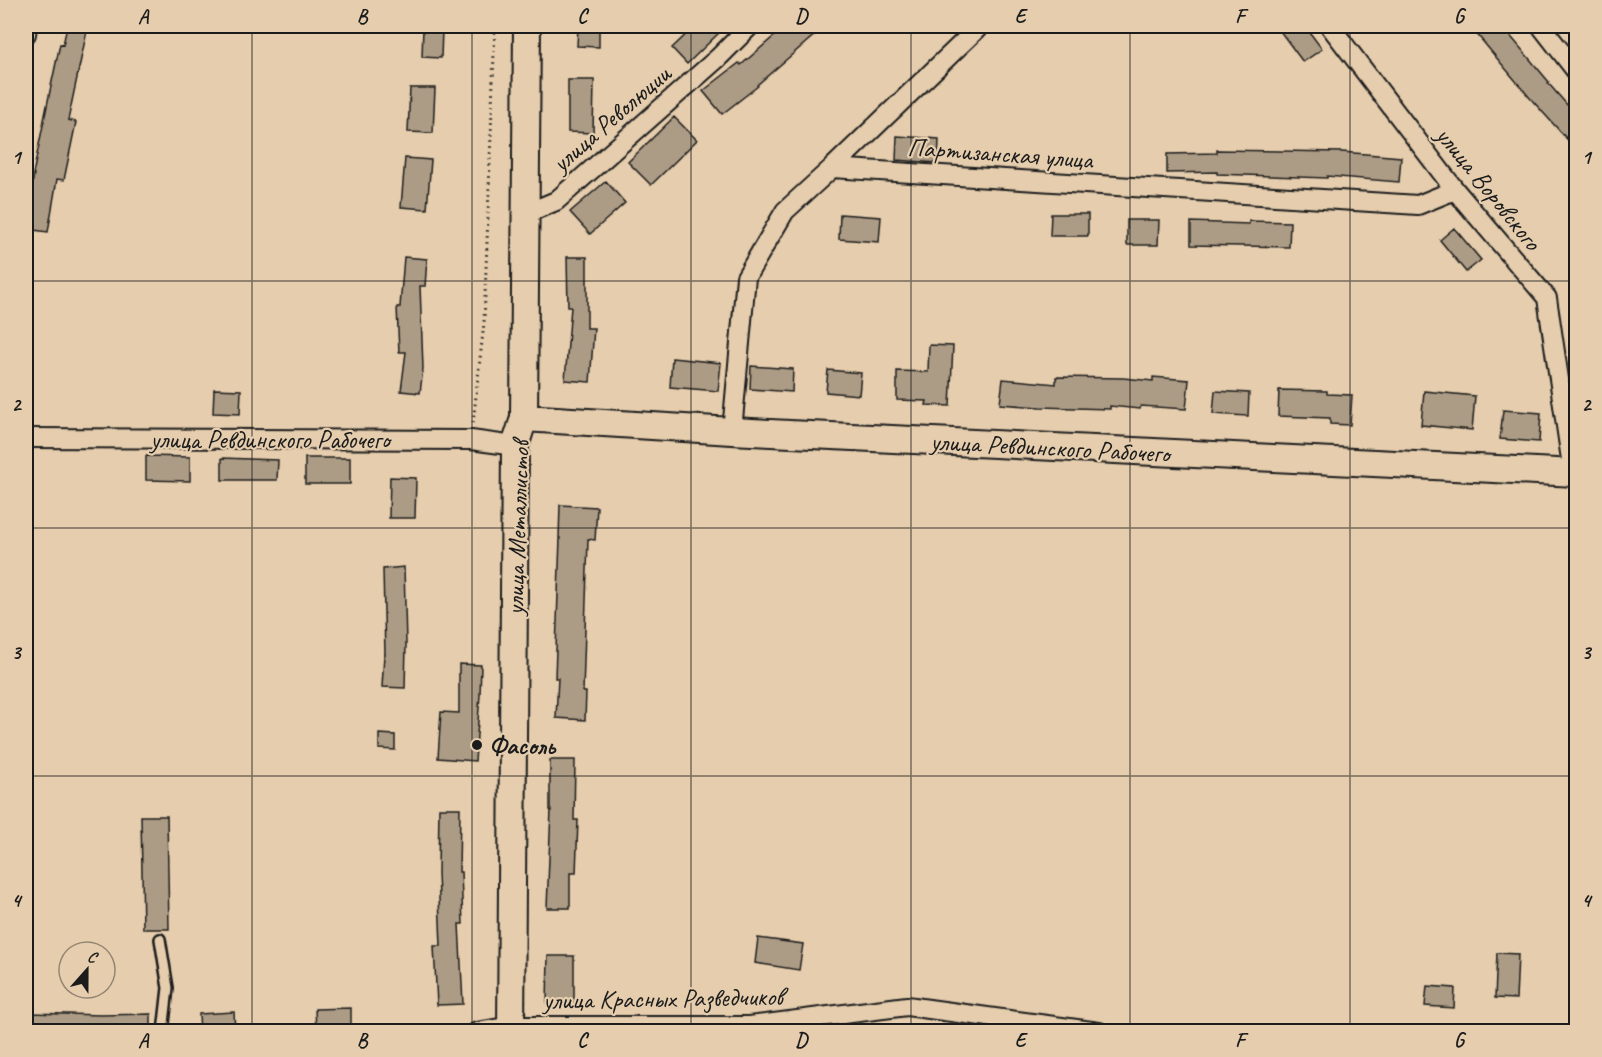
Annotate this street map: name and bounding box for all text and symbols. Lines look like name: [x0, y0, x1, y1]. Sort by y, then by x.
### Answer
text: A: [138, 4, 150, 29]
text: B: [357, 4, 369, 29]
text: C: [577, 4, 589, 29]
text: D: [795, 4, 809, 29]
text: E: [1015, 4, 1029, 29]
text: F: [1235, 4, 1249, 29]
text: G: [1454, 4, 1467, 29]
street label: улица Революции: [543, 57, 679, 181]
street label: улица Воровского: [1427, 118, 1550, 258]
street label: Партизанская улица: [906, 131, 1095, 177]
text: 1: [12, 145, 23, 170]
text: 1: [1582, 145, 1593, 170]
text: 2: [12, 392, 23, 417]
text: 2: [1582, 392, 1593, 417]
street label: улица Ревдинского Рабочего: [148, 423, 393, 456]
street label: улица Ревдинского Рабочего: [928, 425, 1173, 470]
street label: улица Металлистов: [498, 436, 537, 618]
text: 3: [12, 640, 23, 665]
text: 3: [1582, 640, 1593, 665]
place label: Фасоль: [489, 729, 557, 762]
marker: Фасоль: [470, 738, 484, 752]
text: 4: [12, 888, 24, 913]
text: 4: [1582, 888, 1594, 913]
north arrow: [57, 940, 117, 1000]
text: С: [85, 946, 101, 968]
street label: улица Красных Разведчиков: [541, 980, 790, 1017]
text: A: [138, 1028, 150, 1053]
text: B: [357, 1028, 369, 1053]
text: C: [577, 1028, 589, 1053]
text: D: [795, 1028, 809, 1053]
text: E: [1015, 1028, 1029, 1053]
text: F: [1235, 1028, 1249, 1053]
text: G: [1454, 1028, 1467, 1053]

